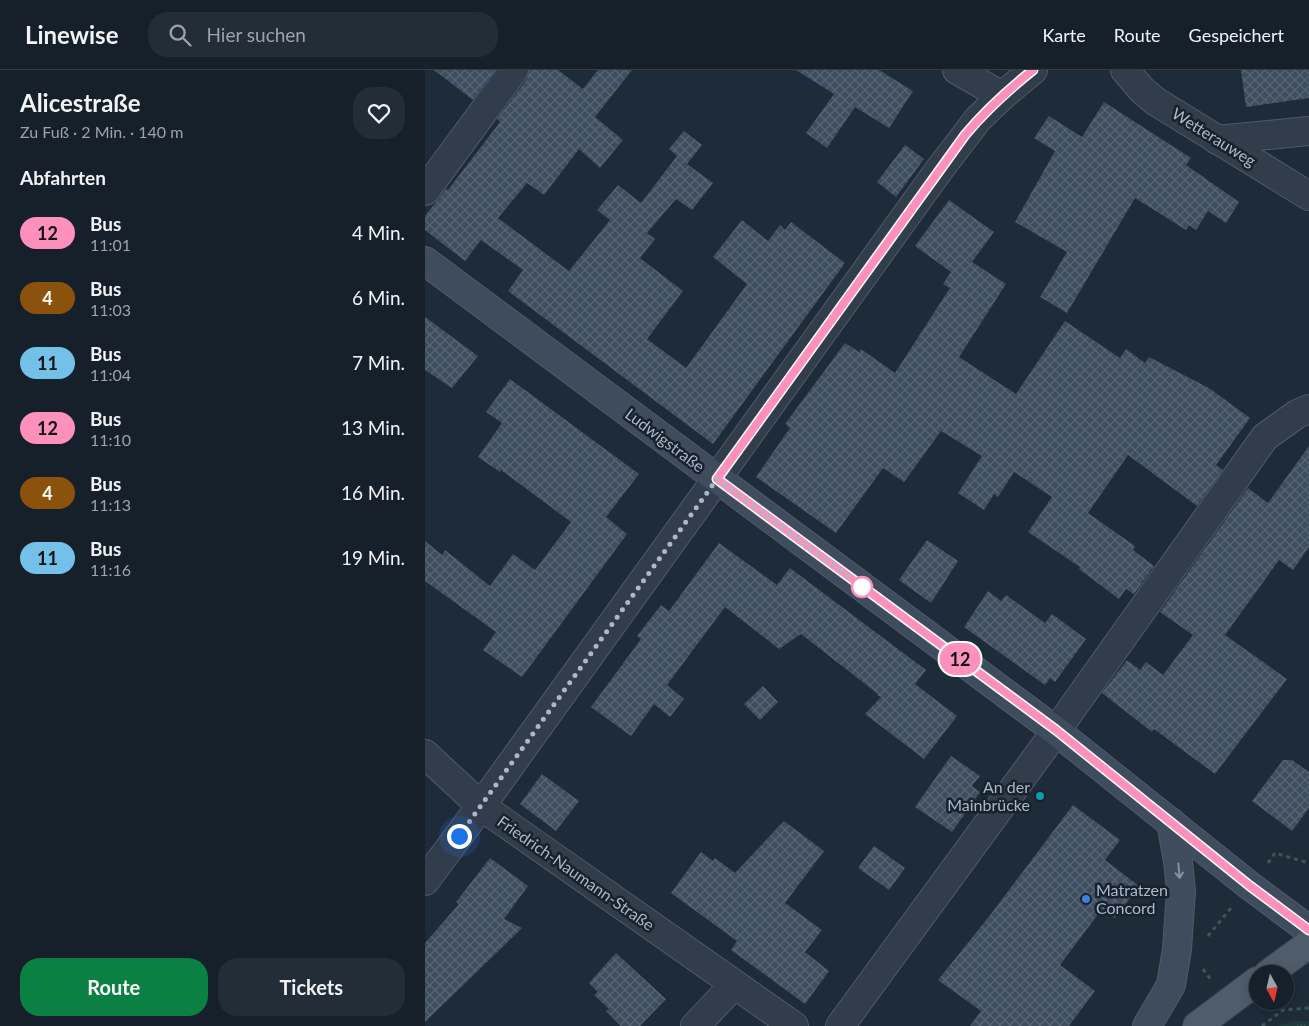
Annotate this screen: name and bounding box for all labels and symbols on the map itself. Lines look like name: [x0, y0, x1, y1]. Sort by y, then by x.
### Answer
street label: Wetterauweg: [1169, 103, 1260, 170]
street label: Ludwigstraße: [622, 404, 709, 476]
unlabelled marker: [851, 576, 873, 598]
line badge: 12: [937, 643, 983, 675]
place label: An der Mainbrücke: [947, 777, 1030, 814]
marker: An der Mainbrücke: [1034, 790, 1046, 802]
street label: Friedrich-Naumann-Straße: [494, 811, 658, 934]
your location: [447, 824, 472, 849]
one-way arrow: [1174, 862, 1183, 878]
place label: Matratzen Concord: [1096, 880, 1168, 917]
marker: Matratzen Concord: [1080, 893, 1092, 905]
north arrow: [1249, 965, 1294, 1010]

